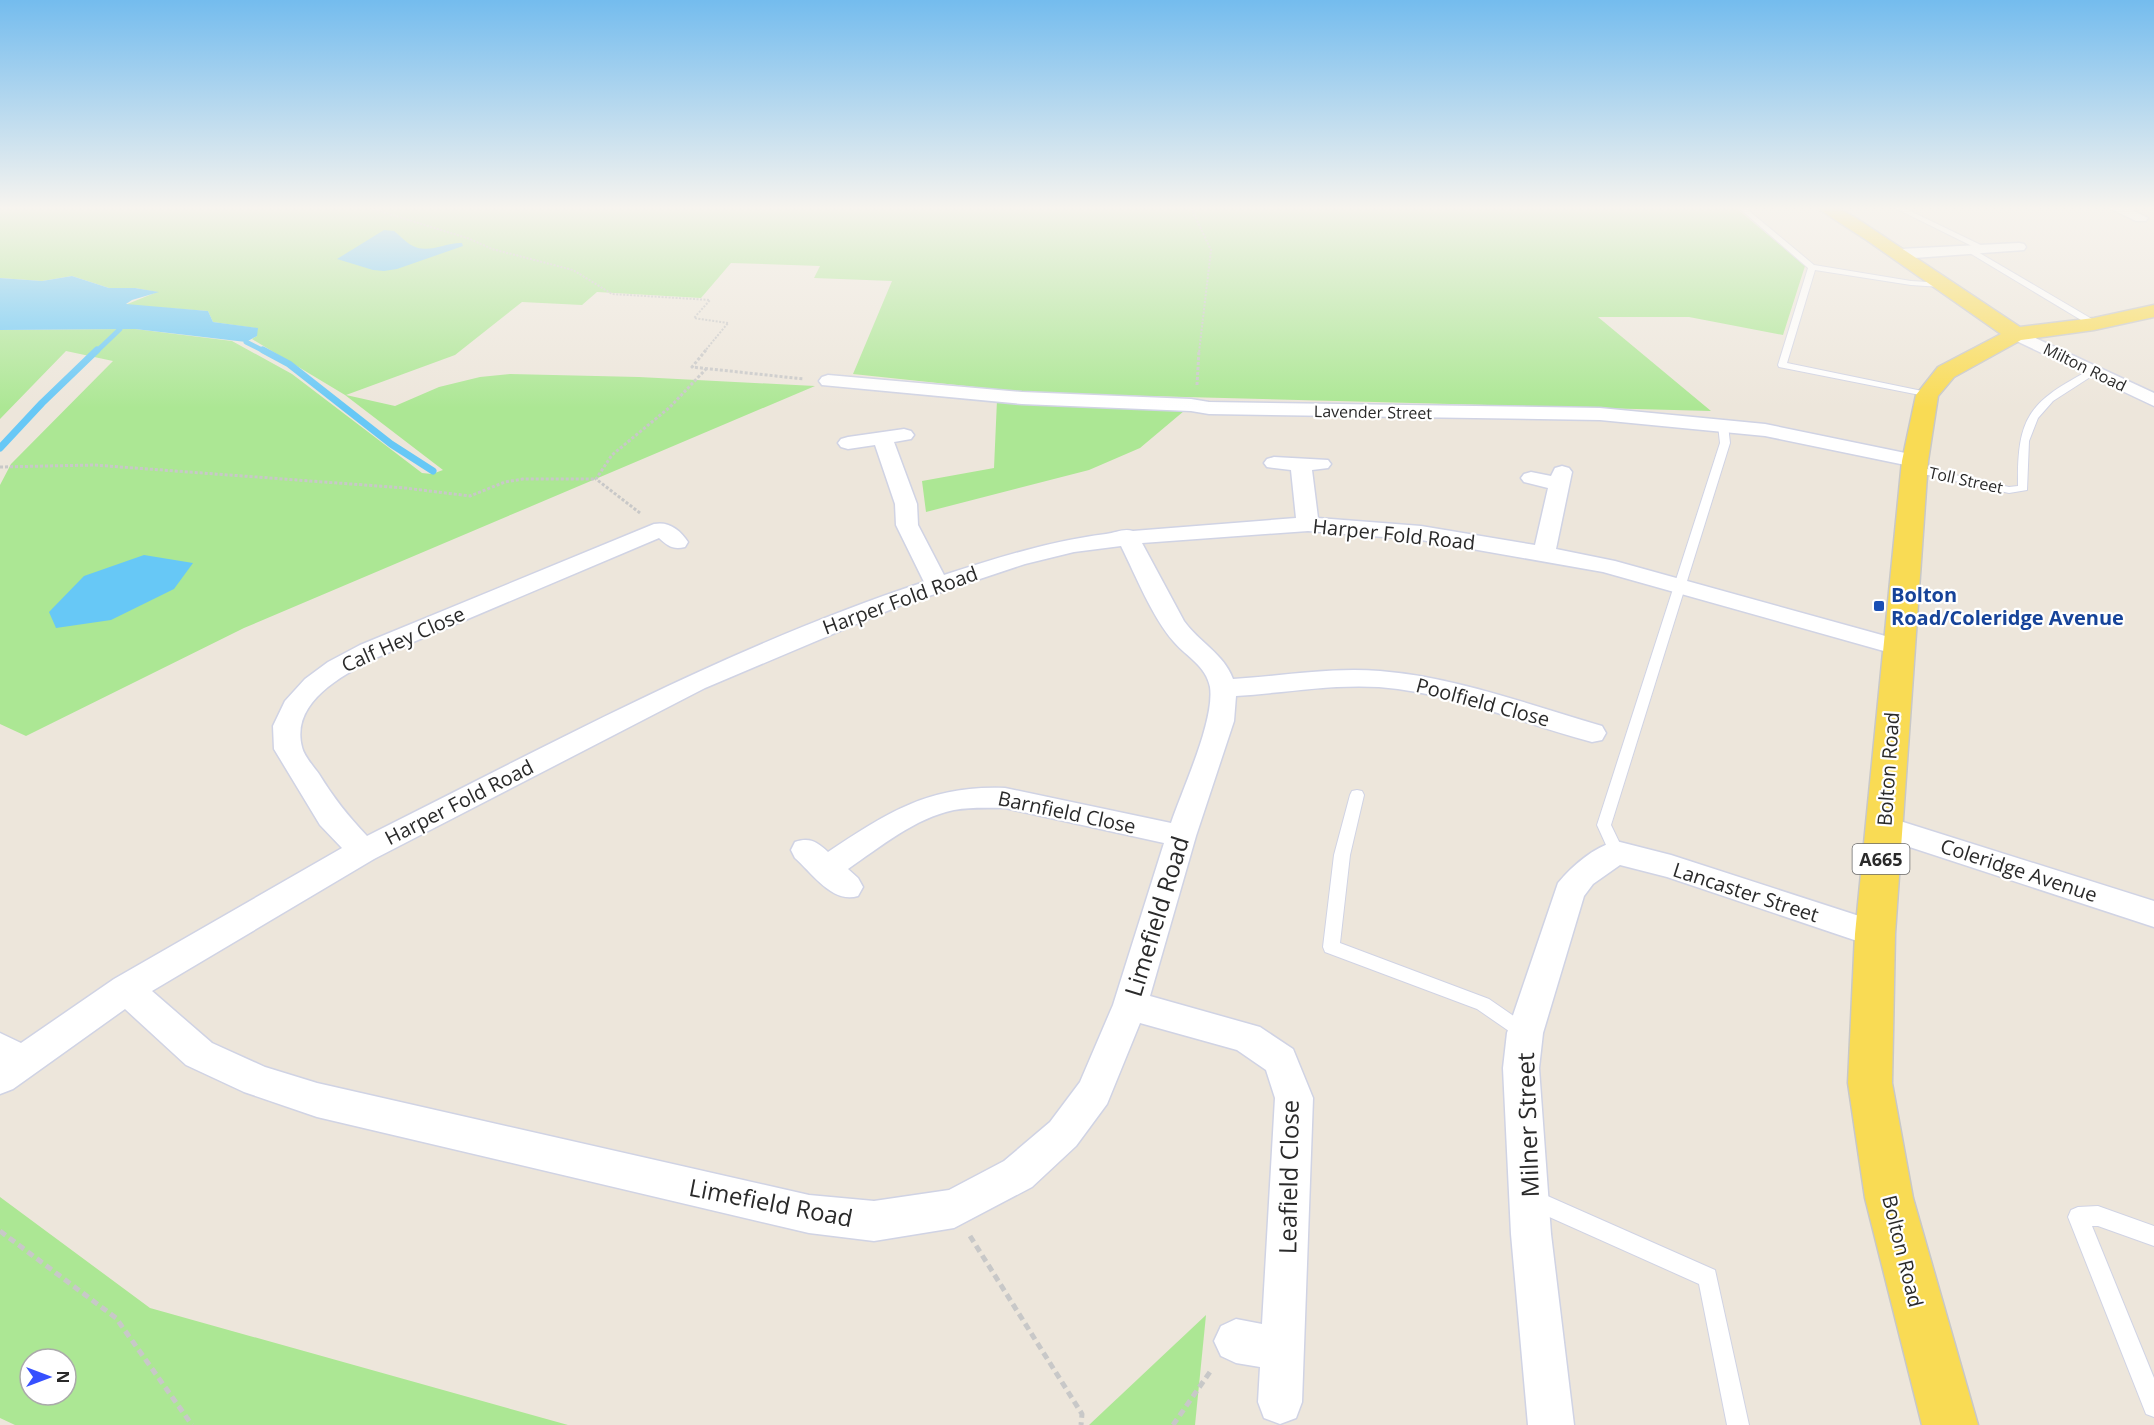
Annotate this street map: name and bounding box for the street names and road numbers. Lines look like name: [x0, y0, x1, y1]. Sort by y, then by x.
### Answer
street label: Milton Road: [2040, 337, 2130, 397]
street label: Lavender Street: [1314, 400, 1433, 424]
street label: Toll Street: [1927, 461, 2005, 499]
street label: Harper Fold Road: [1311, 512, 1477, 556]
street label: Harper Fold Road: [819, 559, 981, 641]
street label: Calf Hey Close: [337, 600, 469, 678]
street label: Poolfield Close: [1413, 671, 1553, 733]
street label: Bolton Road: [1871, 711, 1905, 827]
street label: Harper Fold Road: [380, 753, 538, 851]
street label: Barnfield Close: [996, 784, 1138, 840]
street label: Limefield Road: [1116, 832, 1196, 1000]
street label: Coleridge Avenue: [1937, 832, 2101, 908]
road number: A665: [1852, 844, 1910, 874]
street label: Lancaster Street: [1670, 856, 1822, 928]
street label: Milner Street: [1508, 1052, 1546, 1198]
street label: Leafield Close: [1270, 1099, 1306, 1255]
street label: Limefield Road: [686, 1170, 856, 1234]
street label: Bolton Road: [1876, 1192, 1930, 1310]

